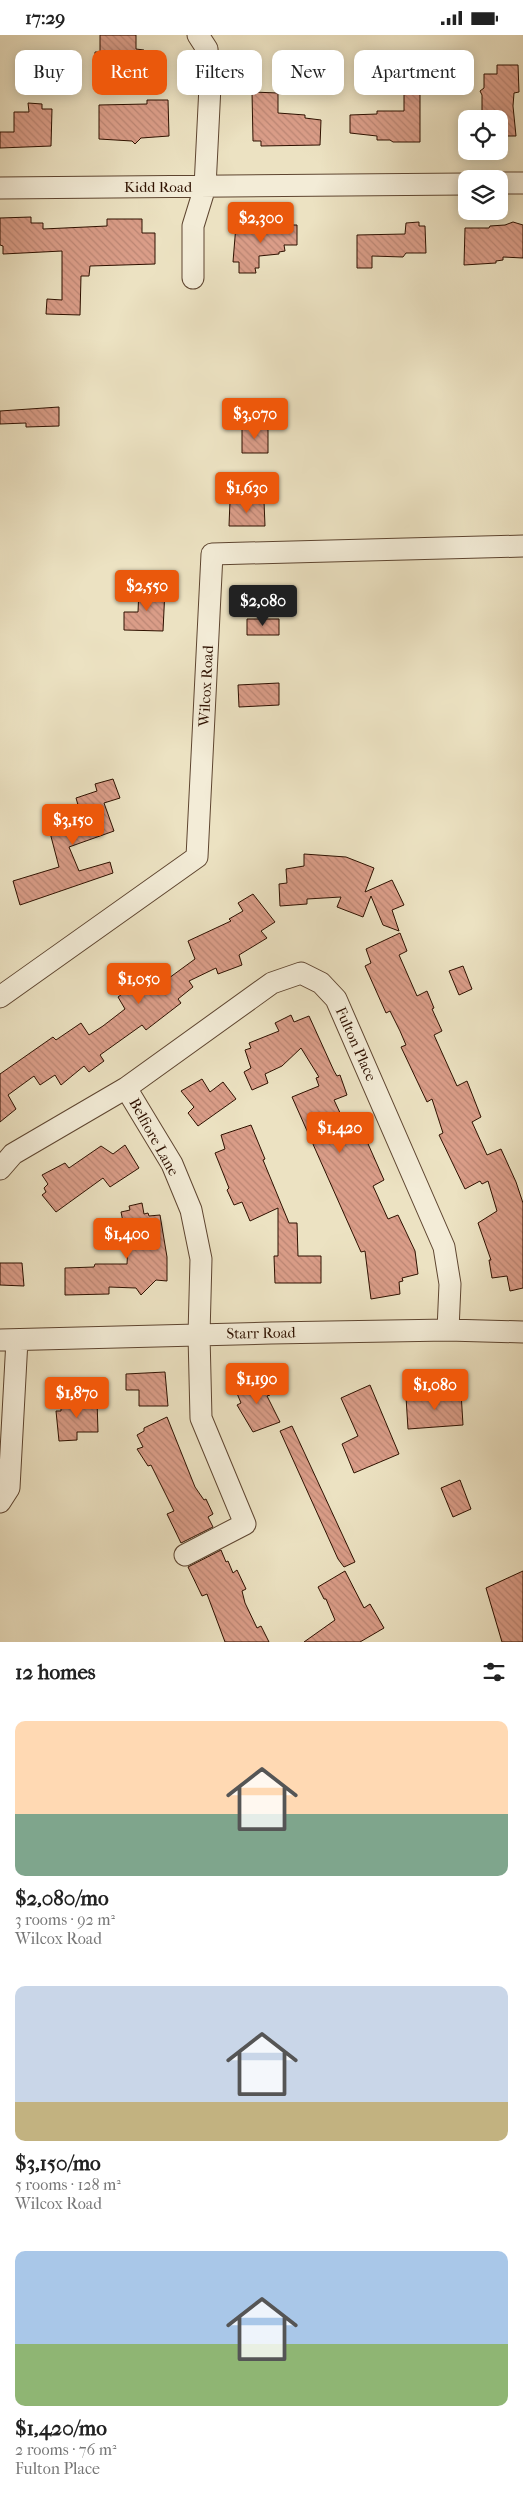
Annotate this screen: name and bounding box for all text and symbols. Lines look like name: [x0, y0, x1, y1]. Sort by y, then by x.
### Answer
text: 17:29: [25, 7, 65, 29]
chip: Buy: [15, 50, 82, 95]
chip: Rent: [92, 50, 167, 95]
chip: Filters: [177, 50, 262, 95]
chip: New: [272, 50, 344, 95]
chip: Apartment: [354, 50, 474, 95]
map controls: [458, 110, 508, 220]
button: locate: [458, 110, 508, 160]
button: layers: [458, 170, 508, 220]
street label: Kidd Road: [124, 178, 193, 196]
pin: $2,300: [220, 201, 302, 244]
text: $2,300: [239, 208, 283, 227]
pin: $3,070: [214, 397, 296, 440]
text: $3,070: [233, 404, 277, 423]
pin: $1,630: [206, 471, 288, 514]
text: $1,630: [226, 478, 268, 497]
pin: $2,550: [106, 569, 188, 612]
text: $2,550: [126, 576, 168, 595]
pin: $2,080: [222, 585, 304, 627]
text: $2,080: [240, 591, 286, 610]
street label: Wilcox Road: [195, 644, 217, 728]
pin: $3,150: [32, 803, 114, 846]
text: $3,150: [53, 810, 93, 829]
pin: $1,050: [98, 963, 180, 1005]
text: $1,050: [118, 969, 160, 988]
street label: Fulton Place: [332, 1004, 381, 1085]
street label: Belfiore Lane: [125, 1095, 183, 1180]
pin: $1,420: [299, 1111, 381, 1154]
text: $1,420: [318, 1118, 362, 1137]
pin: $1,400: [86, 1217, 168, 1260]
text: $1,400: [104, 1224, 150, 1243]
street label: Starr Road: [226, 1323, 297, 1343]
pin: $1,190: [216, 1363, 298, 1405]
text: $1,190: [237, 1369, 277, 1388]
pin: $1,080: [394, 1369, 476, 1411]
text: $1,080: [413, 1375, 457, 1394]
pin: $1,870: [36, 1377, 118, 1419]
text: $1,870: [56, 1383, 98, 1402]
icon: filters: [480, 1658, 508, 1686]
text: 12 homes: [15, 1660, 96, 1684]
icon: home: [217, 1754, 307, 1844]
text: $2,080/mo: [15, 1886, 109, 1910]
text: 3 rooms · 92 m²: [15, 1910, 115, 1929]
text: Wilcox Road: [15, 1929, 102, 1948]
icon: home: [217, 2019, 307, 2109]
text: $3,150/mo: [15, 2151, 101, 2175]
text: 5 rooms · 128 m²: [15, 2175, 121, 2194]
text: Wilcox Road: [15, 2194, 102, 2213]
icon: home: [217, 2284, 307, 2374]
text: $1,420/mo: [15, 2416, 107, 2440]
text: 2 rooms · 76 m²: [15, 2440, 116, 2459]
text: Fulton Place: [15, 2459, 100, 2478]

